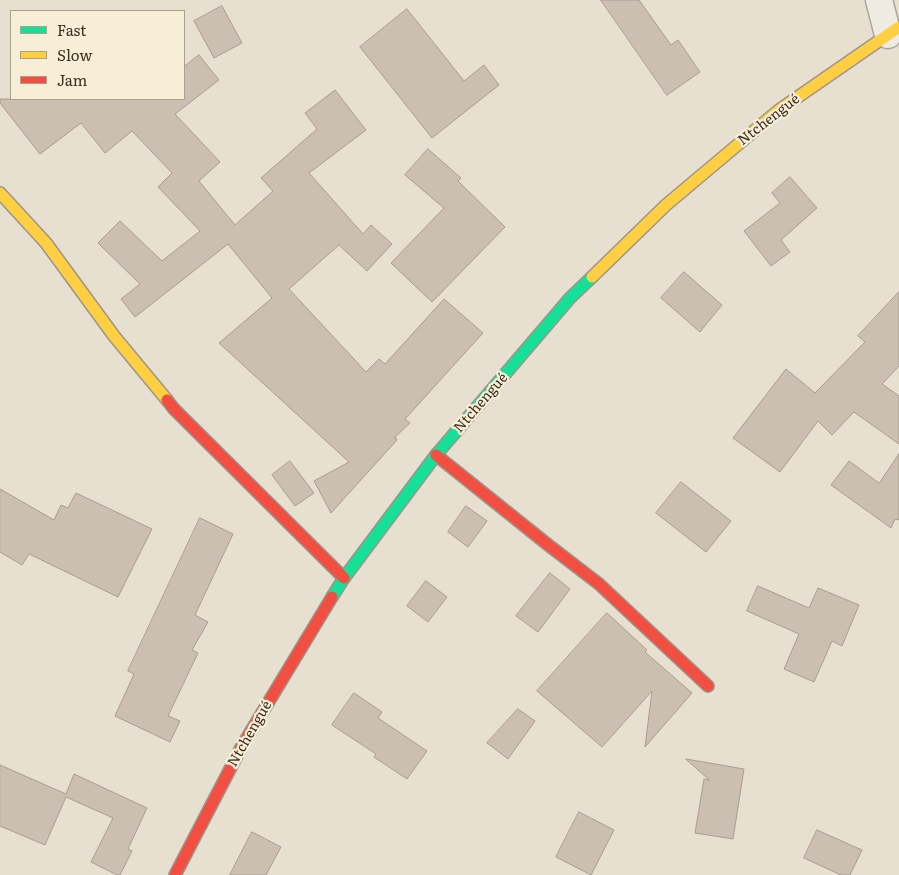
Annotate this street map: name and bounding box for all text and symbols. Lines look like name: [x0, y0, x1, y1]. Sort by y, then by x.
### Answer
legend: [10, 10, 185, 100]
text: Fast: [57, 18, 86, 41]
text: Slow: [57, 43, 92, 66]
text: Jam: [57, 68, 87, 91]
street label: Ntchengué: [735, 91, 803, 149]
street label: Ntchengué: [451, 370, 511, 436]
street label: Ntchengué: [224, 698, 276, 770]

